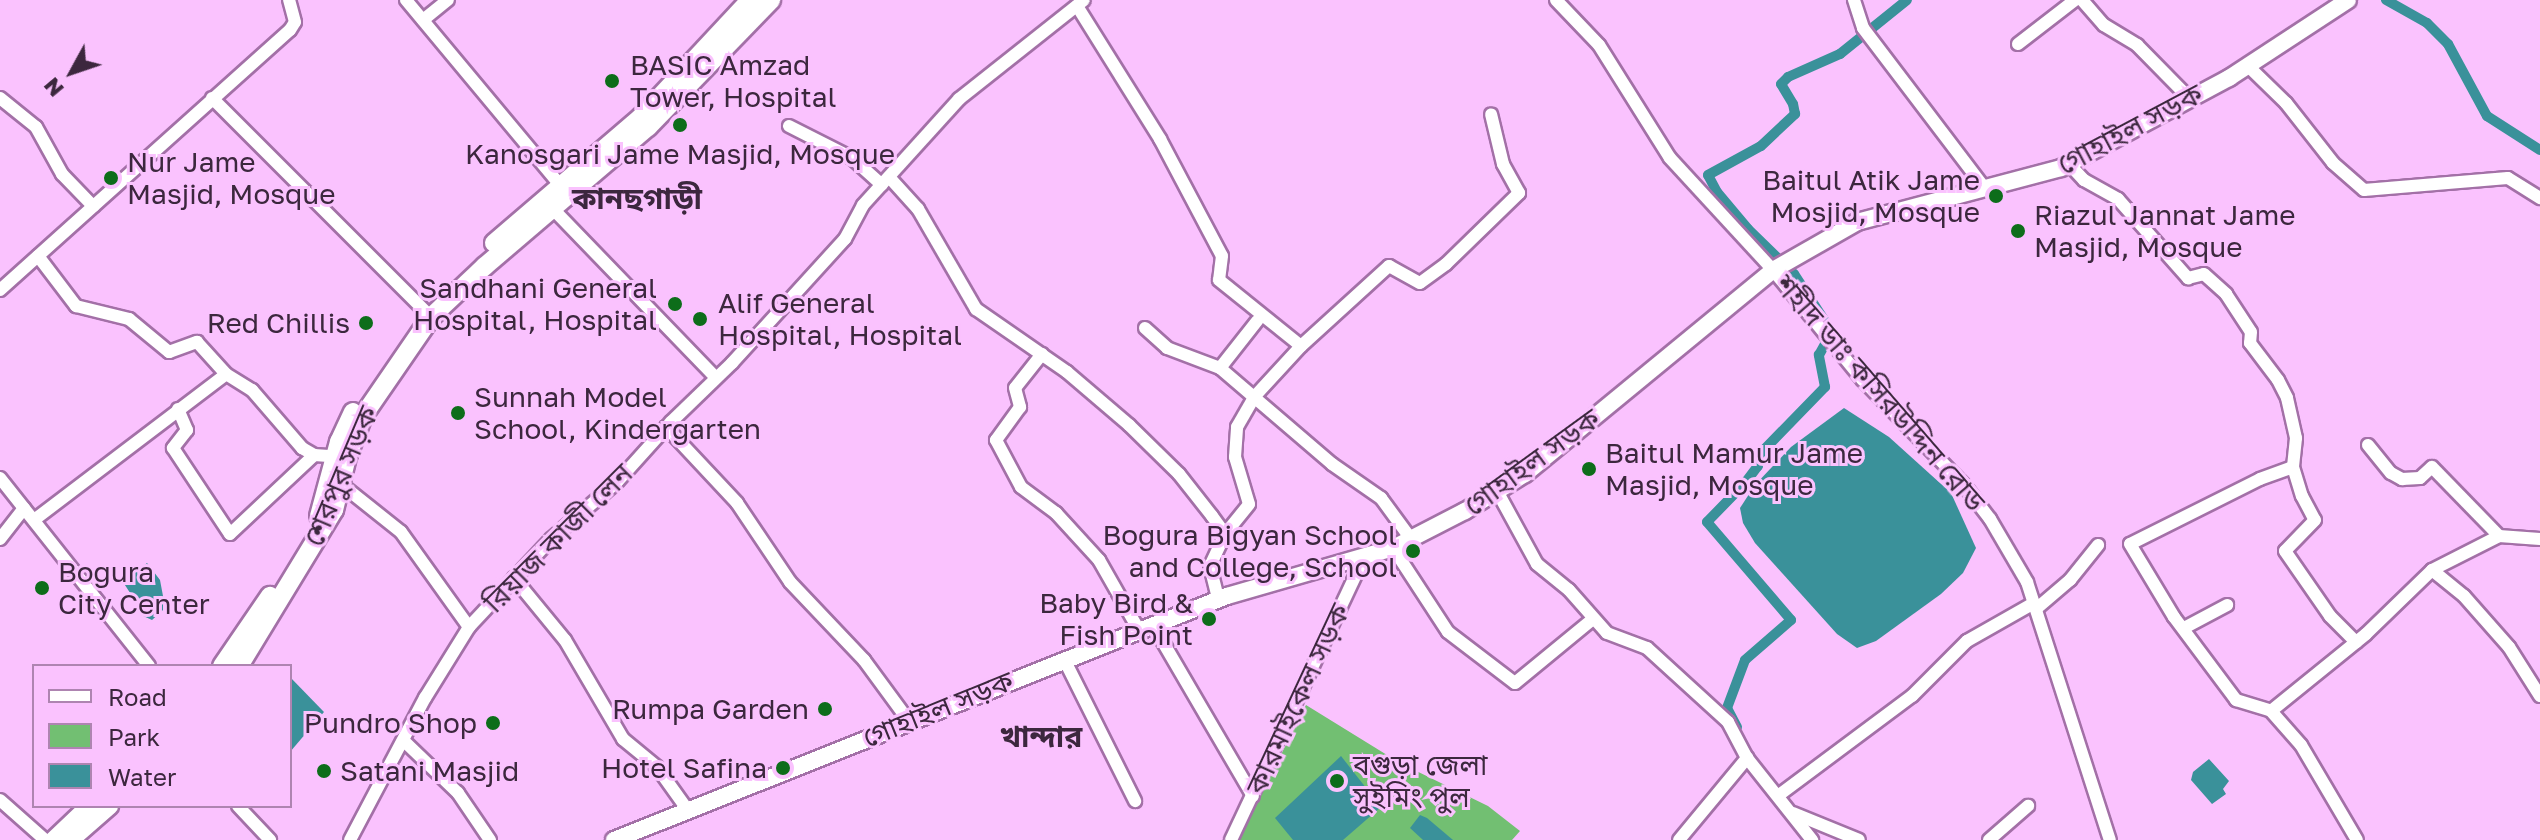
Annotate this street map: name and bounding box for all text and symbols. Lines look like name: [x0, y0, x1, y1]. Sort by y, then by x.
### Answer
north arrow: [32, 32, 112, 112]
place label: BASIC Amzad Tower, Hospital: [630, 48, 837, 114]
marker: BASIC Amzad Tower, Hospital: [601, 70, 623, 92]
text: N: [38, 73, 69, 103]
street label: গোহাইল সড়ক: [2052, 77, 2208, 181]
marker: Kanosgari Jame Masjid, Mosque: [671, 116, 689, 134]
place label: Kanosgari Jame Masjid, Mosque: [465, 137, 895, 171]
place label: Nur Jame Masjid, Mosque: [127, 145, 335, 211]
place label: Baitul Atik Jame Mosjid, Mosque: [1762, 163, 1980, 229]
marker: Nur Jame Masjid, Mosque: [102, 169, 120, 187]
district label: কানছগাড়ী: [572, 180, 702, 216]
marker: Baitul Atik Jame Mosjid, Mosque: [1987, 187, 2005, 205]
place label: Riazul Jannat Jame Masjid, Mosque: [2034, 198, 2295, 264]
marker: Riazul Jannat Jame Masjid, Mosque: [2009, 222, 2027, 240]
street label: শহীদ ডাঃ কসিরউদ্দিন রোড: [1768, 268, 1992, 518]
place label: Sandhani General Hospital, Hospital: [413, 271, 657, 337]
place label: Alif General Hospital, Hospital: [718, 286, 962, 352]
marker: Sandhani General Hospital, Hospital: [664, 293, 686, 315]
place label: Red Chillis: [207, 306, 350, 340]
marker: Alif General Hospital, Hospital: [689, 308, 711, 330]
marker: Red Chillis: [357, 314, 375, 332]
place label: Sunnah Model School, Kindergarten: [474, 380, 761, 446]
street label: শেরপুর সড়ক: [297, 401, 385, 551]
street label: গোহাইল সড়ক: [1458, 402, 1606, 522]
marker: Sunnah Model School, Kindergarten: [449, 404, 467, 422]
place label: Baitul Mamur Jame Masjid, Mosque: [1605, 436, 1863, 502]
street label: রিয়াজ কাজী লেন: [477, 457, 639, 619]
marker: Baitul Mamur Jame Masjid, Mosque: [1580, 460, 1598, 478]
place label: Bogura Bigyan School and College, School: [1102, 518, 1397, 584]
marker: Bogura Bigyan School and College, School: [1404, 542, 1422, 560]
place label: Bogura City Center: [58, 555, 210, 621]
marker: Bogura City Center: [33, 579, 51, 597]
place label: Baby Bird & Fish Point: [1039, 586, 1193, 652]
street label: কারমাইকেল সড়ক: [1239, 598, 1357, 800]
marker: Baby Bird & Fish Point: [1200, 610, 1218, 628]
legend: [32, 664, 292, 808]
street label: গোহাইল সড়ক: [858, 664, 1018, 754]
text: Road: [108, 682, 167, 711]
place label: Rumpa Garden: [612, 692, 809, 726]
marker: Rumpa Garden: [816, 700, 834, 718]
place label: Pundro Shop: [304, 706, 477, 740]
marker: Pundro Shop: [484, 714, 502, 732]
district label: খান্দার: [1000, 718, 1082, 754]
text: Park: [108, 722, 160, 751]
place label: বগুড়া জেলা সুইমিং পুল: [1353, 748, 1487, 814]
place label: Hotel Safina: [601, 751, 767, 785]
place label: Satani Masjid: [340, 754, 519, 788]
marker: Hotel Safina: [774, 759, 792, 777]
text: Water: [108, 762, 176, 791]
marker: Satani Masjid: [315, 762, 333, 780]
marker: বগুড়া জেলা সুইমিং পুল: [1328, 772, 1346, 790]

